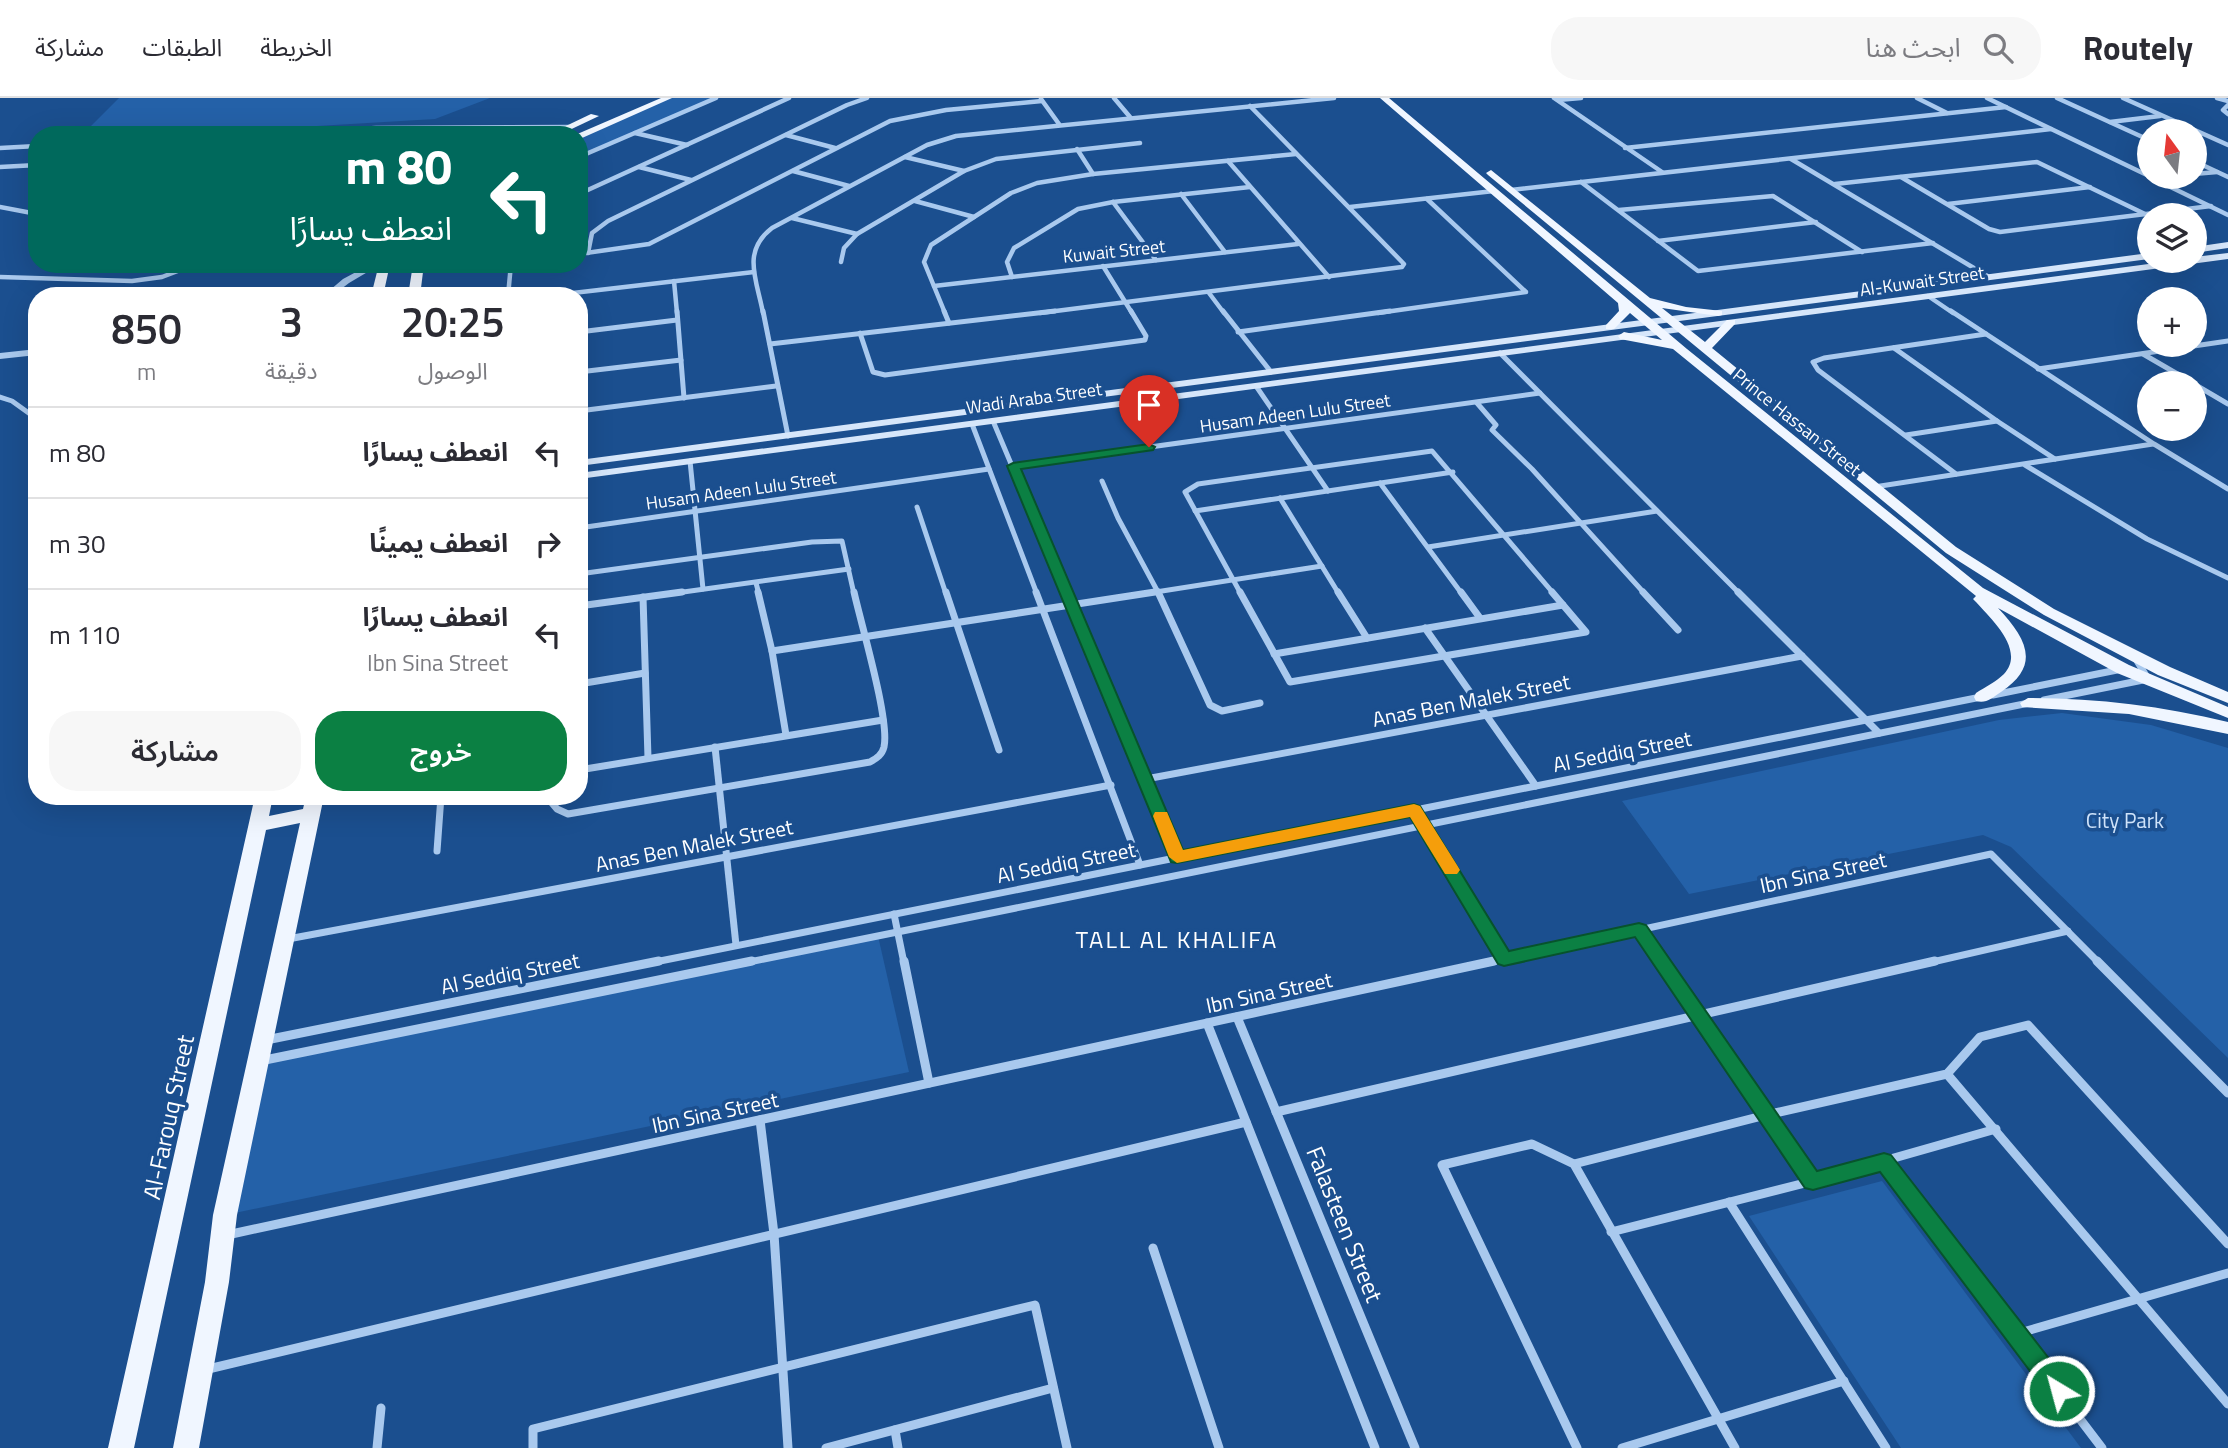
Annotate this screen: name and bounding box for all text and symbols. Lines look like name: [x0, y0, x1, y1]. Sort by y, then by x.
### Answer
search box: [1551, 17, 2041, 80]
text: Routely: [2083, 23, 2193, 73]
text: ابحث هنا: [1865, 28, 1961, 67]
text: مشاركة: [35, 29, 104, 65]
text: الطبقات: [142, 29, 222, 65]
text: الخريطة: [260, 29, 332, 65]
icon: search: [1979, 29, 2017, 67]
north arrow: [2137, 119, 2207, 189]
map controls: [2137, 119, 2207, 441]
text: 80 m: [345, 128, 452, 203]
icon: left: [476, 154, 567, 245]
button: layers: [2137, 203, 2207, 273]
text: انعطف يسارًا: [290, 204, 452, 252]
street label: Kuwait Street: [1061, 232, 1167, 270]
street label: Al-Kuwait Street: [1858, 259, 1987, 303]
button: +: [2137, 287, 2207, 357]
text: 3: [279, 289, 303, 353]
text: 20:25: [401, 289, 505, 353]
text: 850: [111, 296, 182, 360]
text: دقيقة: [265, 353, 317, 388]
text: الوصول: [418, 353, 488, 388]
text: m: [137, 354, 156, 389]
street label: Prince Hassan Street: [1727, 362, 1868, 483]
button: −: [2137, 371, 2207, 441]
street label: Wadi Araba Street: [964, 375, 1104, 421]
pin: [1119, 375, 1179, 447]
icon: arrive: [1130, 386, 1168, 424]
street label: Husam Adeen Lulu Street: [1198, 386, 1393, 440]
text: انعطف يسارًا: [363, 432, 508, 471]
text: 80 m: [49, 433, 106, 472]
icon: left: [529, 434, 567, 472]
street label: Husam Adeen Lulu Street: [644, 463, 839, 517]
text: انعطف يمينًا: [369, 523, 508, 562]
text: 30 m: [49, 524, 106, 563]
icon: right: [529, 525, 567, 563]
text: انعطف يسارًا: [363, 597, 508, 636]
text: 110 m: [49, 615, 120, 654]
icon: left: [529, 616, 567, 654]
text: Ibn Sina Street: [367, 645, 508, 680]
street label: Anas Ben Malek Street: [1370, 665, 1573, 735]
button: مشاركة: [49, 711, 301, 791]
button: خروج: [315, 711, 567, 791]
street label: Al Seddiq Street: [1550, 722, 1695, 780]
park label: City Park: [2086, 804, 2164, 836]
street label: Anas Ben Malek Street: [593, 810, 796, 880]
street label: Al Seddiq Street: [994, 833, 1139, 891]
street label: Ibn Sina Street: [1757, 843, 1890, 901]
district label: TALL AL KHALIFA: [1076, 921, 1278, 957]
street label: Al Seddiq Street: [438, 944, 583, 1002]
street label: Ibn Sina Street: [1203, 963, 1336, 1021]
street label: Al-Farouq Street: [133, 1031, 203, 1203]
street label: Ibn Sina Street: [649, 1083, 782, 1141]
street label: Falasteen Street: [1297, 1141, 1393, 1308]
position arrow: [2022, 1354, 2096, 1428]

